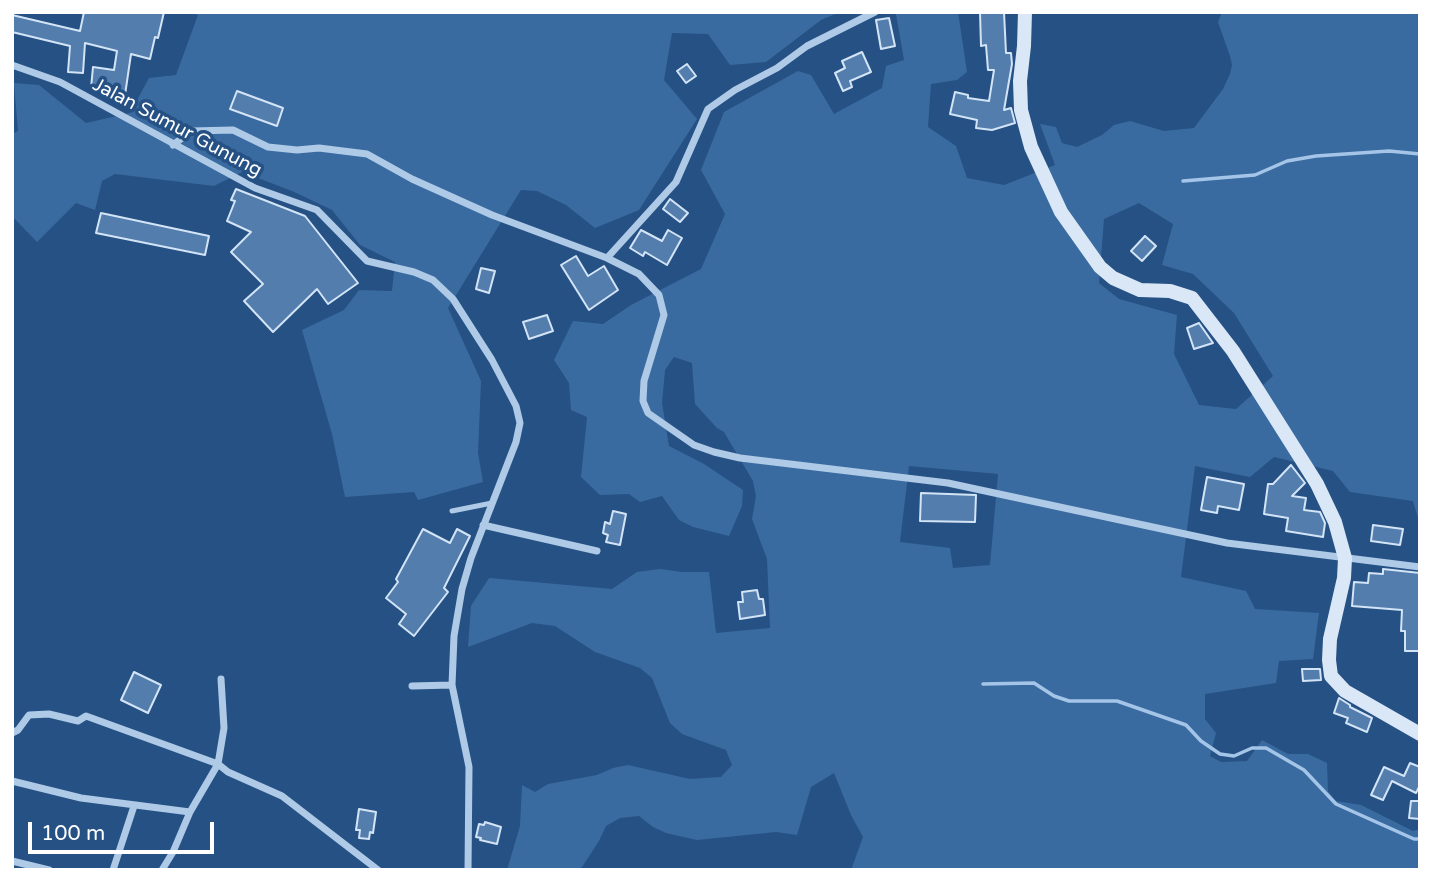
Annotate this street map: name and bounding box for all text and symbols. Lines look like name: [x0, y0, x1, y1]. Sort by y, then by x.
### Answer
street label: Jalan Sumur Gunung: [89, 74, 265, 182]
scale bar: [32, 808, 217, 852]
text: 100 m: [41, 821, 105, 846]

